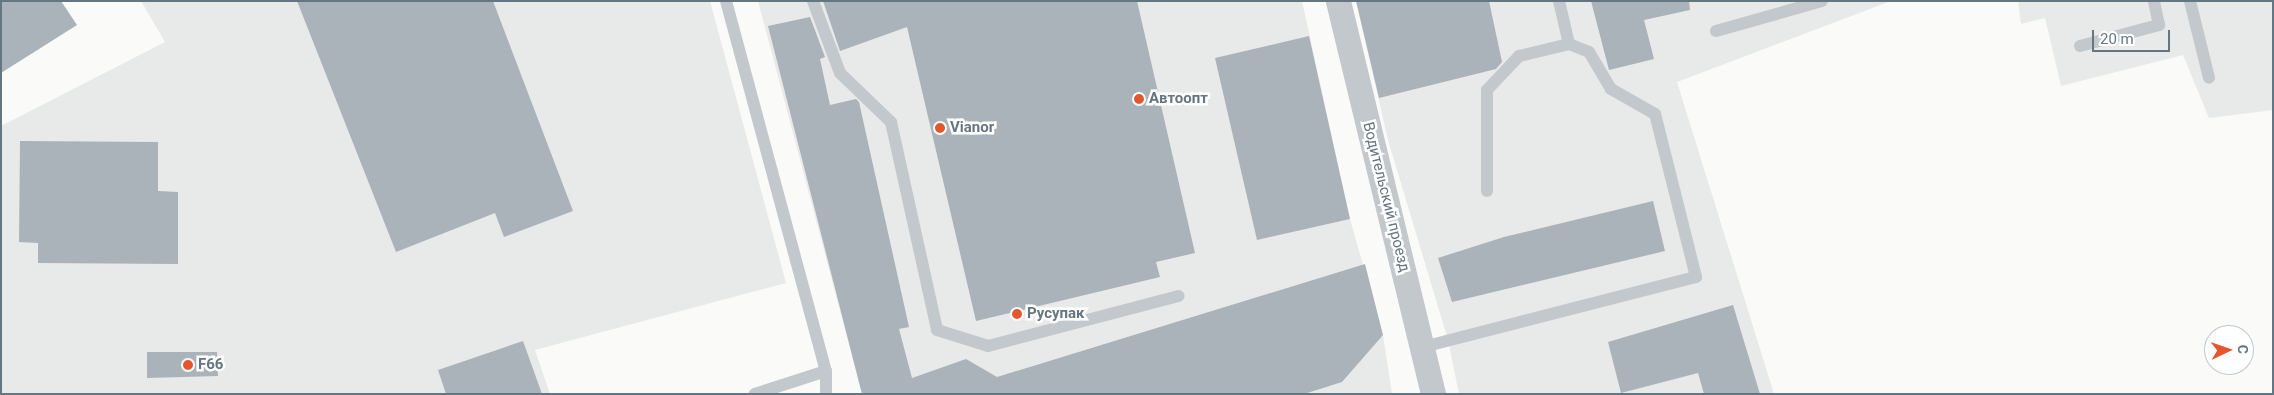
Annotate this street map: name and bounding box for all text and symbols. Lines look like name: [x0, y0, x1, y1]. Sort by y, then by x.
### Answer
scale bar: [2094, 20, 2172, 52]
text: 20 m: [2100, 30, 2134, 48]
place label: Автоопт: [1149, 90, 1208, 108]
marker: Автоопт: [1133, 93, 1145, 105]
place label: Vianor: [950, 119, 994, 137]
street label: Водительский проезд: [1359, 120, 1413, 274]
marker: Vianor: [934, 122, 946, 134]
place label: Русупак: [1027, 305, 1085, 323]
marker: Русупак: [1011, 308, 1023, 320]
north arrow: [2204, 325, 2254, 375]
text: С: [2235, 344, 2251, 354]
place label: F66: [198, 356, 223, 374]
marker: F66: [182, 359, 194, 371]

